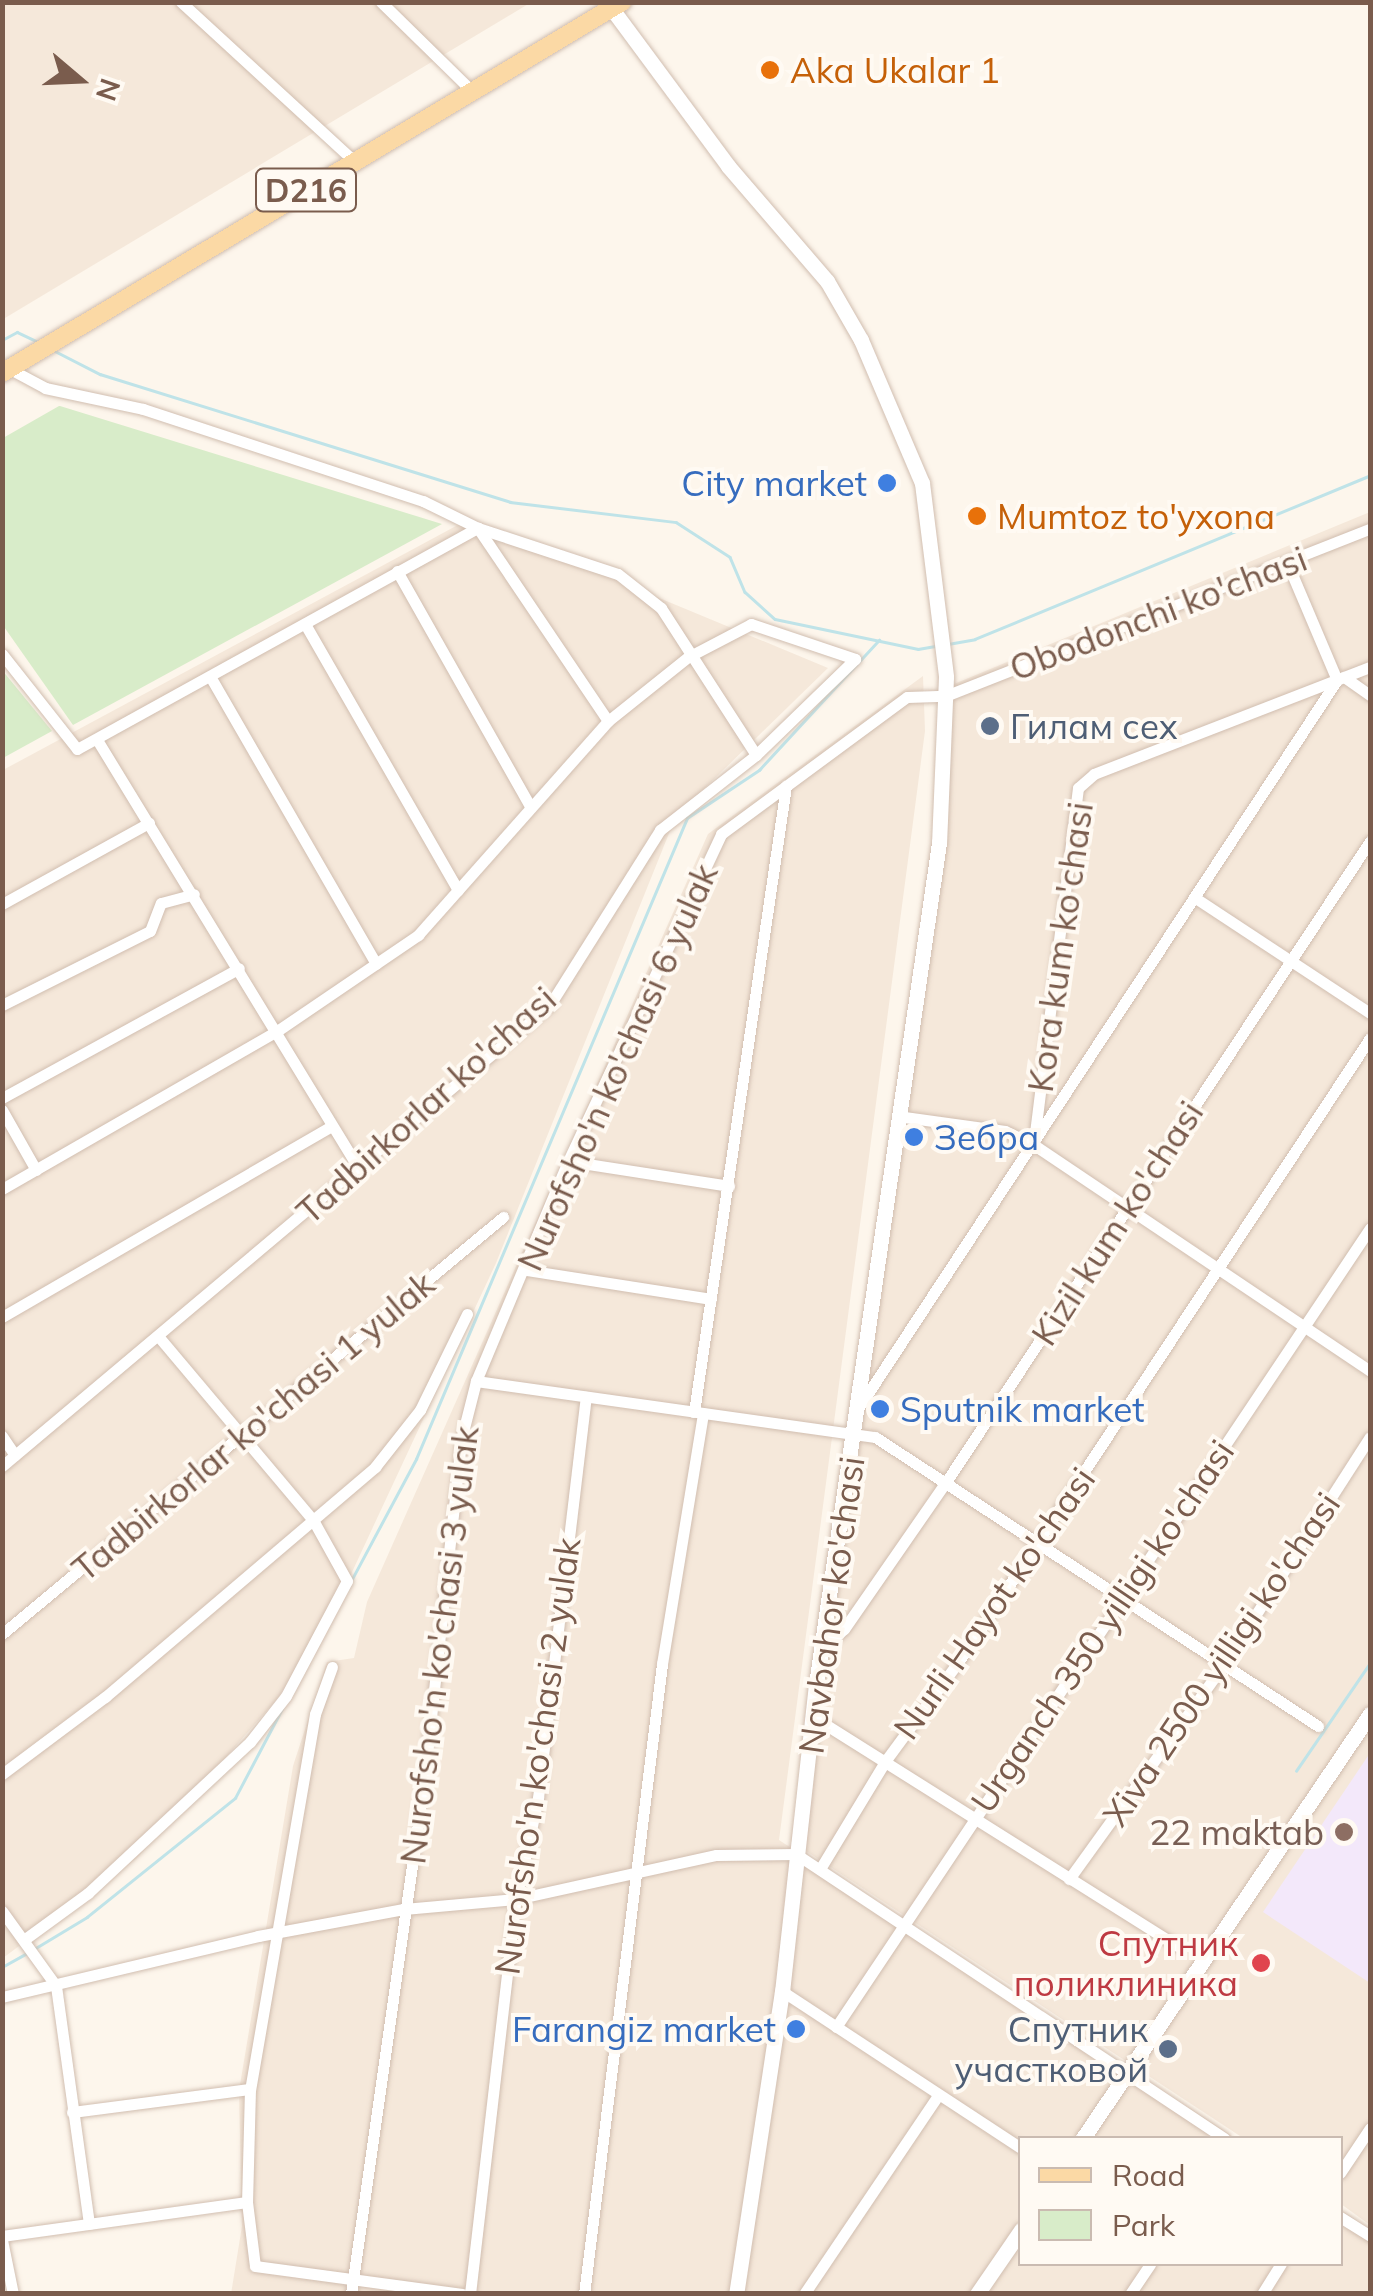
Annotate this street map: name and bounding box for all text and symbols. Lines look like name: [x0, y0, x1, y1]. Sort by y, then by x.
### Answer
north arrow: [30, 30, 130, 130]
place label: Aka Ukalar 1: [790, 49, 1000, 91]
marker: Aka Ukalar 1: [759, 59, 781, 81]
text: N: [89, 74, 129, 106]
road number: D216: [254, 163, 358, 217]
place label: City market: [681, 462, 867, 504]
marker: City market: [876, 472, 898, 494]
place label: Mumtoz to'yxona: [997, 495, 1275, 537]
marker: Mumtoz to'yxona: [966, 505, 988, 527]
street label: Obodonchi ko'chasi: [1004, 537, 1312, 689]
place label: Гилам сех: [1010, 705, 1178, 747]
marker: Гилам сех: [979, 715, 1001, 737]
street label: Kora kum ko'chasi: [1019, 799, 1101, 1095]
street label: Nurofsho'n ko'chasi 6 yulak: [508, 857, 726, 1277]
street label: Tadbirkorlar ko'chasi: [288, 978, 564, 1232]
street label: Kizil kum ko'chasi: [1022, 1093, 1212, 1353]
place label: Зебра: [934, 1116, 1039, 1158]
marker: Зебра: [903, 1126, 925, 1148]
street label: Tadbirkorlar ko'chasi 1 yulak: [64, 1262, 442, 1590]
place label: Sputnik market: [900, 1388, 1145, 1430]
marker: Sputnik market: [869, 1398, 891, 1420]
street label: Nurofsho'n ko'chasi 3 yulak: [391, 1424, 487, 1866]
street label: Urganch 350 yilligi ko'chasi: [962, 1432, 1242, 1820]
street label: Navbahor ko'chasi: [789, 1454, 873, 1756]
street label: Nurli Hayot ko'chasi: [885, 1459, 1103, 1747]
street label: Xiva 2500 yilligi ko'chasi: [1094, 1484, 1348, 1834]
street label: Nurofsho'n ko'chasi 2 yulak: [486, 1535, 588, 1977]
place label: 22 maktab: [1149, 1811, 1324, 1853]
marker: 22 maktab: [1333, 1821, 1355, 1843]
place label: Спутник поликлиника: [1014, 1922, 1238, 2004]
marker: Спутник поликлиника: [1248, 1950, 1274, 1976]
place label: Farangiz market: [512, 2008, 776, 2050]
place label: Спутник участковой: [955, 2008, 1148, 2090]
marker: Farangiz market: [785, 2018, 807, 2040]
marker: Спутник участковой: [1157, 2038, 1179, 2060]
legend: [1018, 2136, 1343, 2266]
text: Road: [1112, 2156, 1186, 2194]
text: Park: [1112, 2206, 1175, 2244]

